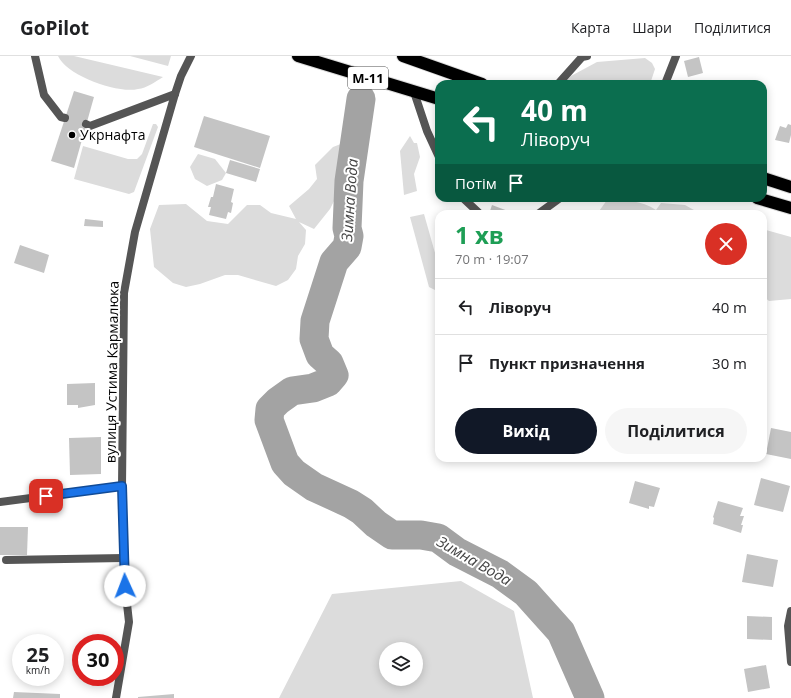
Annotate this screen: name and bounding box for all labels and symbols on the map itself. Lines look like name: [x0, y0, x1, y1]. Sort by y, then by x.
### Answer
road number: М-11: [348, 67, 388, 89]
place label: Укрнафта: [80, 125, 145, 144]
marker: Укрнафта: [67, 130, 77, 140]
water label: Зимна Вода: [336, 157, 362, 243]
street label: вулиця Устима Кармалюка: [100, 281, 123, 463]
pin: [29, 479, 63, 513]
water label: Зимна Вода: [433, 530, 516, 590]
position arrow: [104, 565, 146, 607]
speed limit sign: 30: [72, 634, 124, 686]

